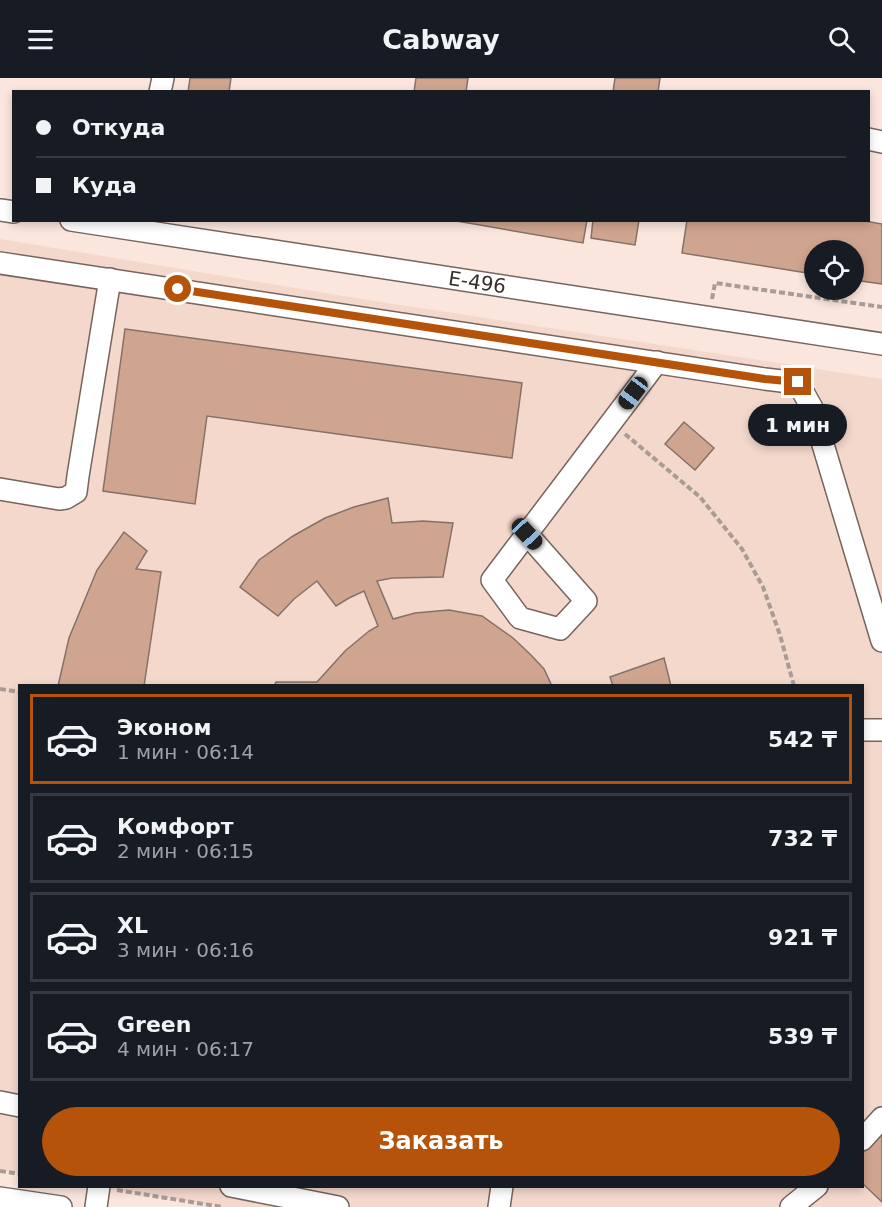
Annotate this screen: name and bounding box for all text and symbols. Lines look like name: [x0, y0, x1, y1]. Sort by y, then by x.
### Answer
icon: menu: [24, 23, 57, 56]
icon: search: [825, 23, 858, 56]
text: Cabway: [382, 24, 500, 55]
text: Откуда: [72, 115, 165, 140]
text: Куда: [72, 173, 137, 198]
map controls: [804, 240, 864, 300]
button: locate: [804, 240, 864, 300]
street label: E-496: [447, 266, 508, 298]
route start: [164, 275, 191, 302]
route end: [784, 368, 811, 395]
car: [615, 373, 651, 413]
callout: 1 мин: [748, 403, 848, 445]
text: 1 мин: [765, 413, 830, 437]
car: [508, 515, 546, 553]
icon: car: [45, 712, 99, 766]
text: Эконом: [117, 715, 212, 740]
text: 542 ₸: [768, 727, 837, 752]
text: 1 мин · 06:14: [117, 740, 254, 764]
icon: car: [45, 811, 99, 865]
text: Комфорт: [117, 814, 234, 839]
text: 732 ₸: [768, 826, 837, 851]
text: 2 мин · 06:15: [117, 839, 254, 863]
icon: car: [45, 910, 99, 964]
text: XL: [117, 913, 148, 938]
text: 921 ₸: [768, 925, 837, 950]
text: 3 мин · 06:16: [117, 938, 254, 962]
icon: car: [45, 1009, 99, 1063]
text: Green: [117, 1012, 191, 1037]
text: 539 ₸: [768, 1024, 837, 1049]
text: 4 мин · 06:17: [117, 1037, 254, 1061]
button: Заказать: [42, 1107, 840, 1176]

